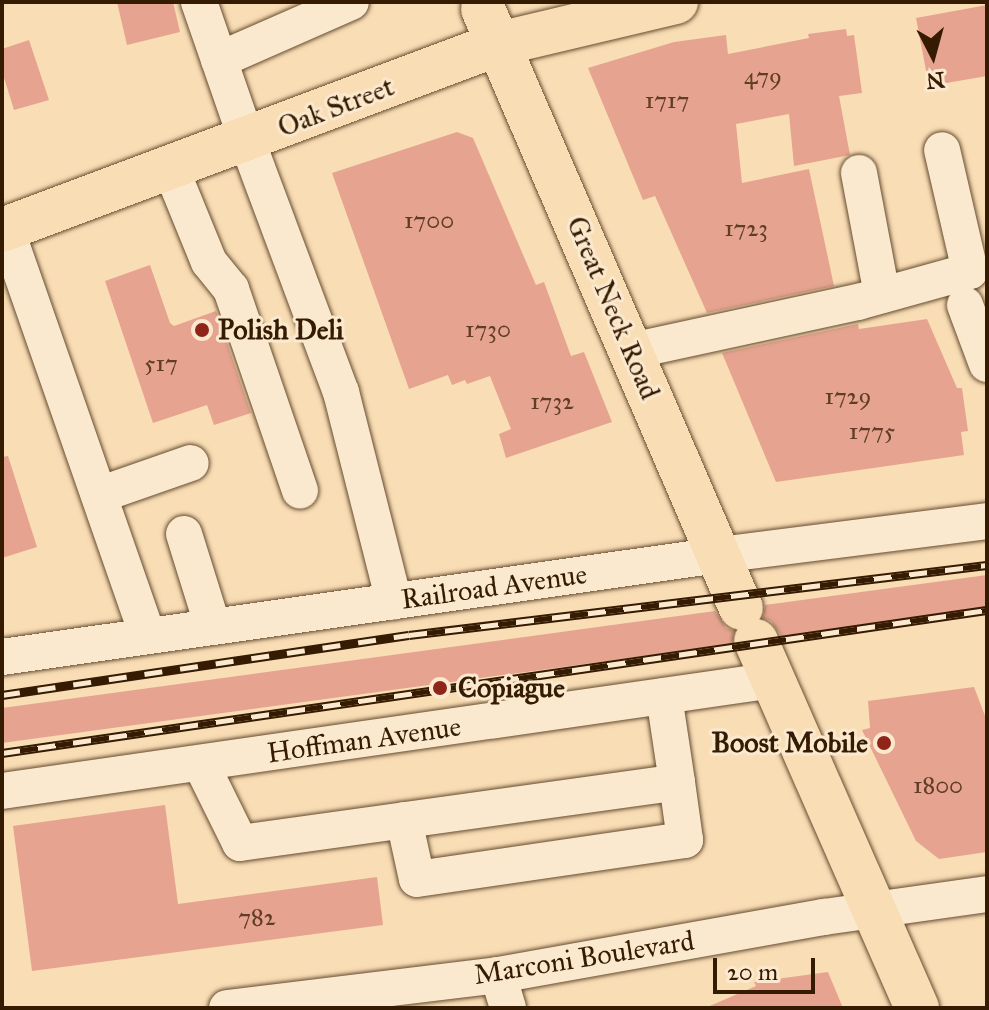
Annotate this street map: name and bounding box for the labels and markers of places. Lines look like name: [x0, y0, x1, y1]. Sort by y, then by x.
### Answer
place label: Polish Deli: [218, 313, 344, 347]
marker: Polish Deli: [193, 321, 211, 339]
place label: Copiague: [458, 671, 565, 705]
marker: Copiague: [429, 677, 451, 699]
place label: Boost Mobile: [711, 726, 868, 760]
marker: Boost Mobile: [875, 734, 893, 752]

